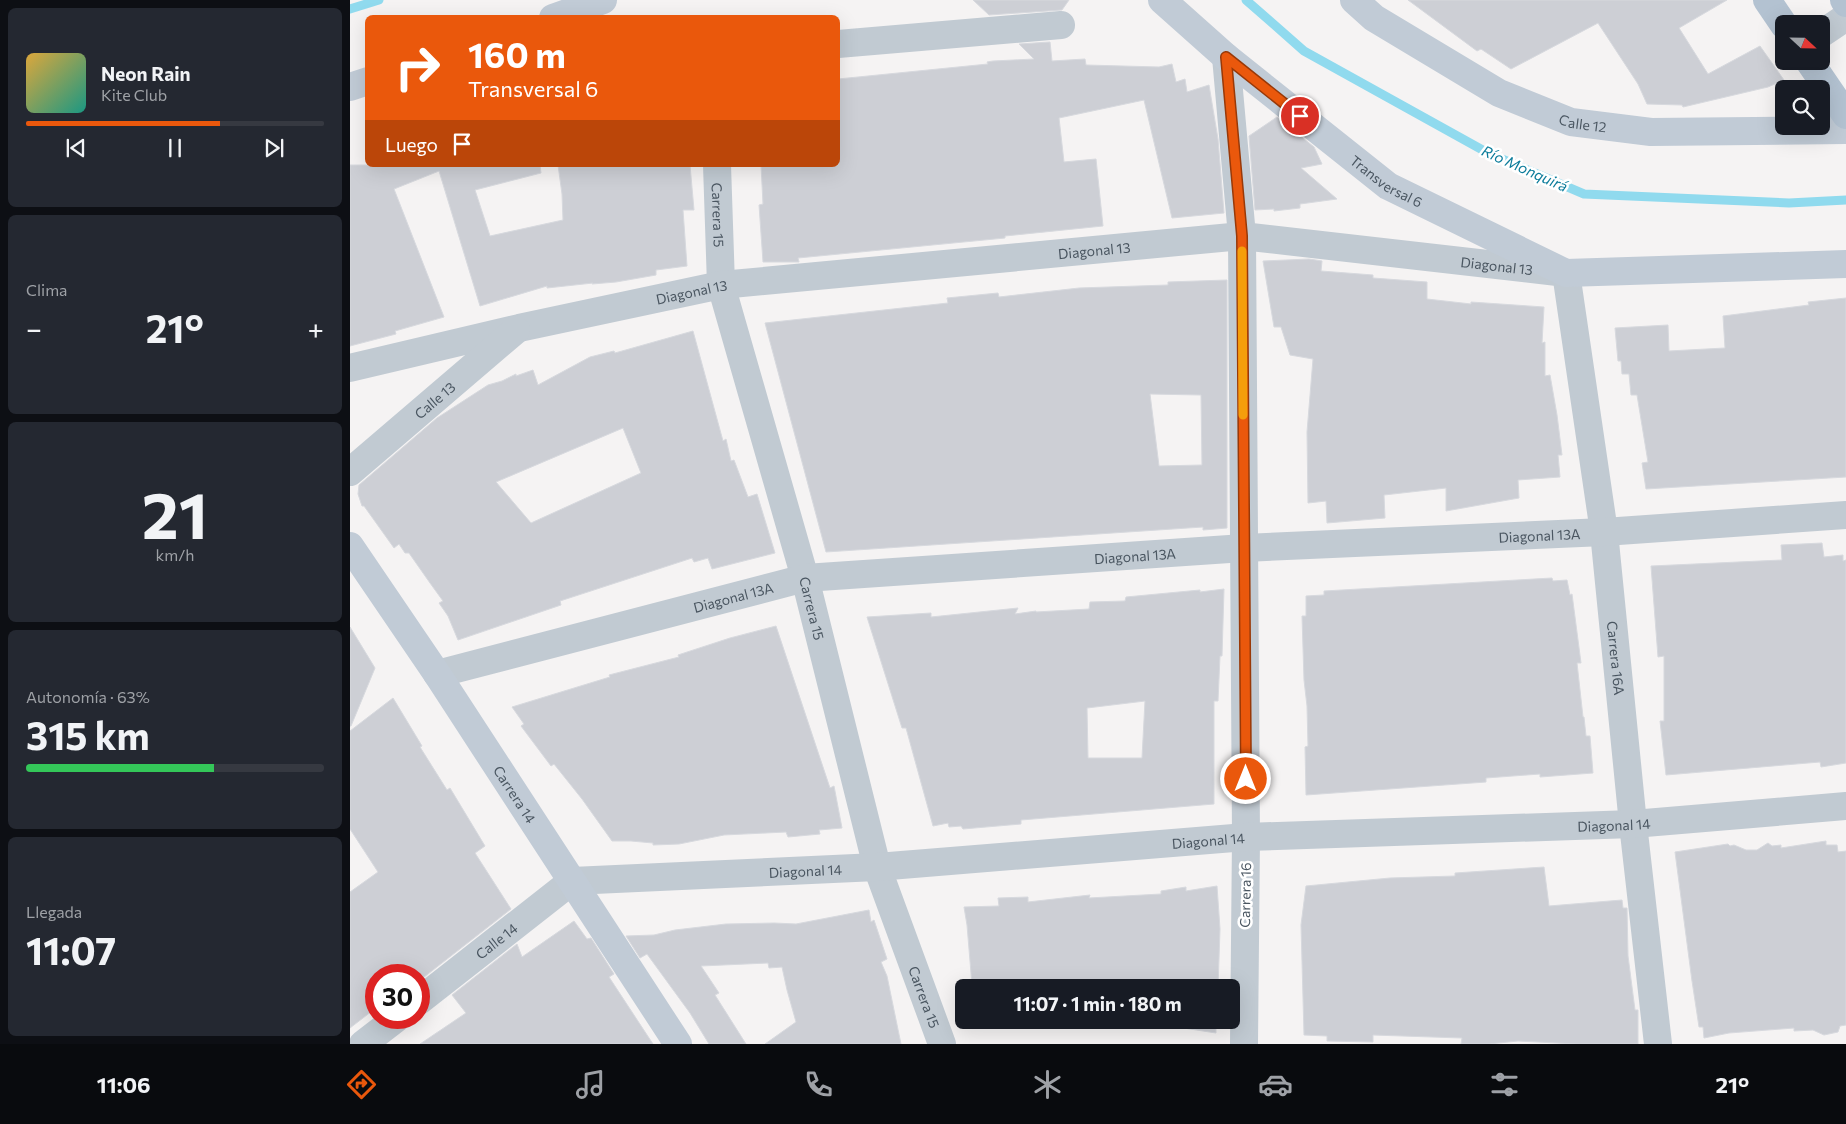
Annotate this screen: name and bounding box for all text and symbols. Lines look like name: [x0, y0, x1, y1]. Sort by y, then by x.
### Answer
north arrow: [1775, 15, 1830, 70]
map controls: [1775, 15, 1830, 135]
text: 160 m: [468, 32, 566, 75]
icon: right: [385, 35, 450, 100]
text: Neon Rain: [101, 62, 191, 85]
text: Transversal 6: [468, 75, 598, 102]
button: search: [1775, 80, 1830, 135]
text: Kite Club: [101, 85, 167, 104]
pin: [1279, 95, 1321, 137]
icon: arrive: [1286, 102, 1314, 130]
street label: Calle 12: [1556, 110, 1608, 135]
icon: arrive: [448, 130, 476, 158]
text: Luego: [385, 133, 438, 156]
icon: previous: [62, 134, 90, 162]
icon: pause: [161, 134, 189, 162]
icon: next: [260, 134, 288, 162]
water label: Río Monquirá: [1479, 141, 1571, 195]
street label: Transversal 6: [1347, 151, 1426, 210]
street label: Carrera 15: [709, 182, 728, 248]
street label: Diagonal 13: [1057, 238, 1131, 262]
street label: Diagonal 13: [1460, 253, 1534, 278]
street label: Diagonal 13: [654, 276, 728, 307]
text: Clima: [26, 280, 67, 299]
text: 21°: [146, 304, 204, 351]
text: −: [26, 311, 42, 345]
text: +: [308, 311, 324, 345]
street label: Calle 13: [411, 378, 458, 422]
text: 21: [142, 473, 208, 552]
street label: Diagonal 13A: [1498, 525, 1581, 545]
street label: Diagonal 13A: [1093, 544, 1177, 567]
text: km/h: [156, 545, 194, 564]
street label: Carrera 15: [796, 575, 829, 642]
street label: Diagonal 13A: [691, 578, 775, 615]
street label: Carrera 16A: [1604, 620, 1629, 696]
text: Autonomía · 63%: [26, 687, 150, 706]
text: 315 km: [26, 711, 150, 758]
position arrow: [1219, 752, 1271, 804]
street label: Carrera 14: [490, 762, 540, 826]
street label: Diagonal 14: [1577, 814, 1652, 834]
street label: Diagonal 14: [1171, 829, 1246, 852]
street label: Diagonal 14: [768, 860, 843, 880]
street label: Carrera 16: [1236, 862, 1254, 928]
text: Llegada: [26, 902, 82, 921]
street label: Calle 14: [472, 918, 521, 962]
text: 11:07: [26, 926, 116, 973]
street label: Carrera 15: [906, 963, 944, 1030]
speed limit sign: 30: [365, 964, 430, 1029]
text: 11:07 · 1 min · 180 m: [1014, 992, 1181, 1015]
icon: directions: [344, 1067, 379, 1102]
icon: music: [573, 1067, 608, 1102]
icon: phone: [801, 1067, 836, 1102]
icon: climate: [1030, 1067, 1065, 1102]
icon: car: [1258, 1067, 1293, 1102]
icon: filters: [1487, 1067, 1522, 1102]
text: 11:06: [97, 1071, 151, 1098]
text: 21°: [1716, 1071, 1749, 1098]

